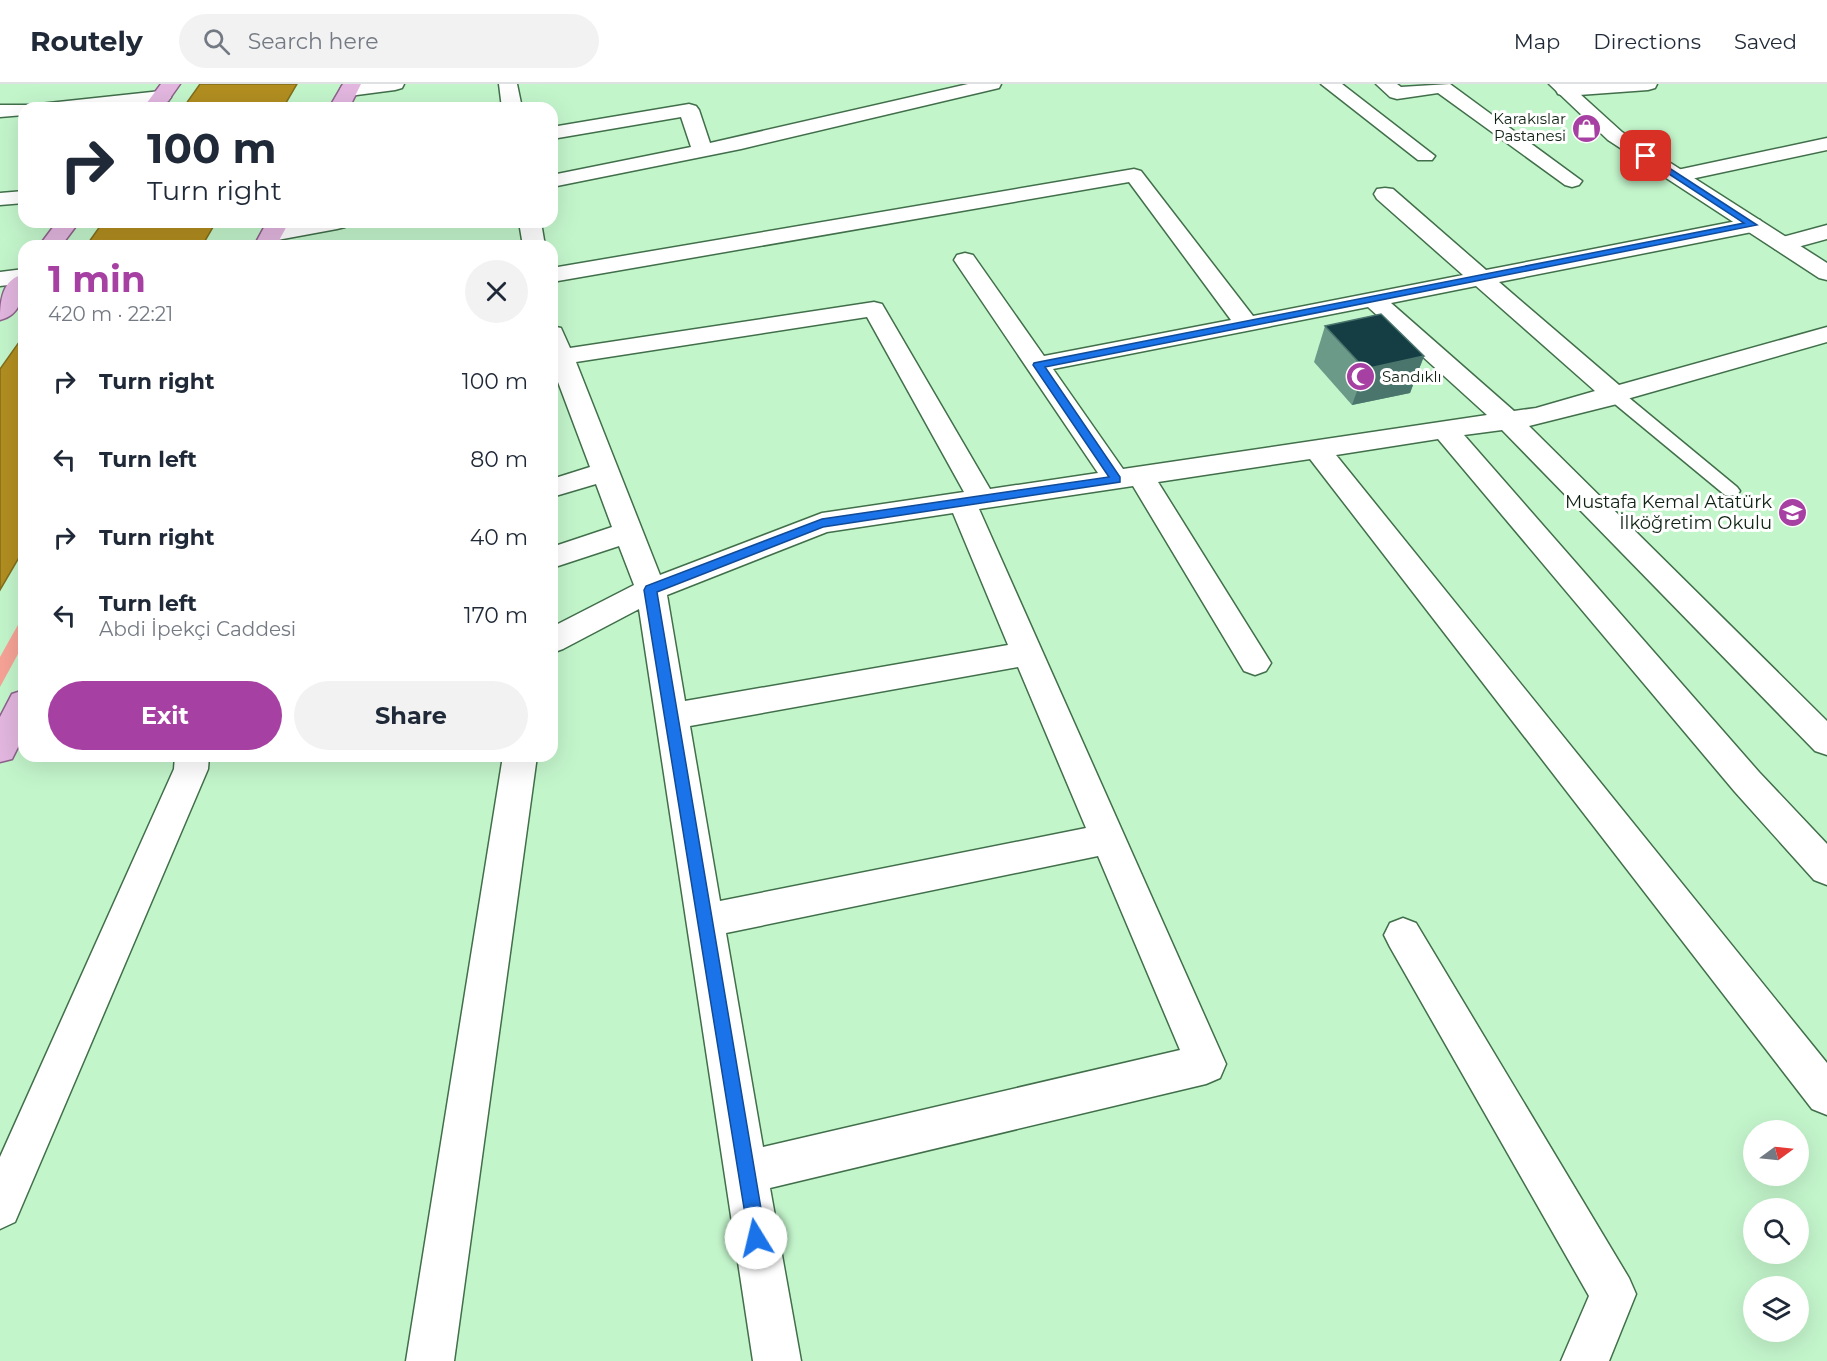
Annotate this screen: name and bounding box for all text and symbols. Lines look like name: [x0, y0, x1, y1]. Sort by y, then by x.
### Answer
search box: [179, 14, 599, 68]
text: Routely: [30, 24, 143, 58]
icon: search: [200, 25, 233, 58]
text: Search here: [248, 28, 379, 55]
text: Map: [1514, 29, 1560, 54]
text: Directions: [1593, 29, 1701, 54]
text: Saved: [1734, 29, 1797, 54]
place label: Karakıslar Pastanesi: [1493, 109, 1566, 145]
shop icon: Karakıslar Pastanesi: [1571, 112, 1603, 144]
text: 100 m: [147, 122, 276, 174]
icon: right: [48, 126, 126, 204]
pin: [1620, 130, 1671, 181]
icon: arrive: [1629, 139, 1662, 172]
text: Turn right: [147, 174, 282, 207]
text: 1 min: [48, 257, 146, 301]
button: close: [465, 260, 528, 323]
text: 420 m · 22:21: [48, 302, 173, 326]
mosque icon: Sandıklı: [1345, 361, 1377, 393]
icon: right: [48, 365, 81, 398]
place label: Sandıklı: [1382, 367, 1441, 386]
text: Turn right: [99, 368, 214, 395]
text: 100 m: [462, 368, 528, 395]
icon: left: [48, 443, 81, 476]
text: Turn left: [99, 446, 197, 473]
text: 80 m: [470, 446, 528, 473]
place label: Mustafa Kemal Atatürk İlköğretim Okulu: [1565, 491, 1772, 534]
school or university icon: Mustafa Kemal Atatürk İlköğretim Okulu: [1777, 496, 1809, 528]
icon: right: [48, 521, 81, 554]
text: Turn right: [99, 524, 214, 551]
text: 40 m: [470, 524, 528, 551]
text: Turn left: [99, 590, 197, 617]
icon: left: [48, 599, 81, 632]
text: 170 m: [464, 602, 528, 629]
text: Abdi İpekçi Caddesi: [99, 617, 296, 641]
button: Exit: [48, 681, 282, 750]
button: Share: [294, 681, 528, 750]
north arrow: [1743, 1120, 1809, 1186]
map controls: [1743, 1120, 1809, 1342]
button: search: [1743, 1198, 1809, 1264]
position arrow: [724, 1206, 788, 1270]
button: layers: [1743, 1276, 1809, 1342]

